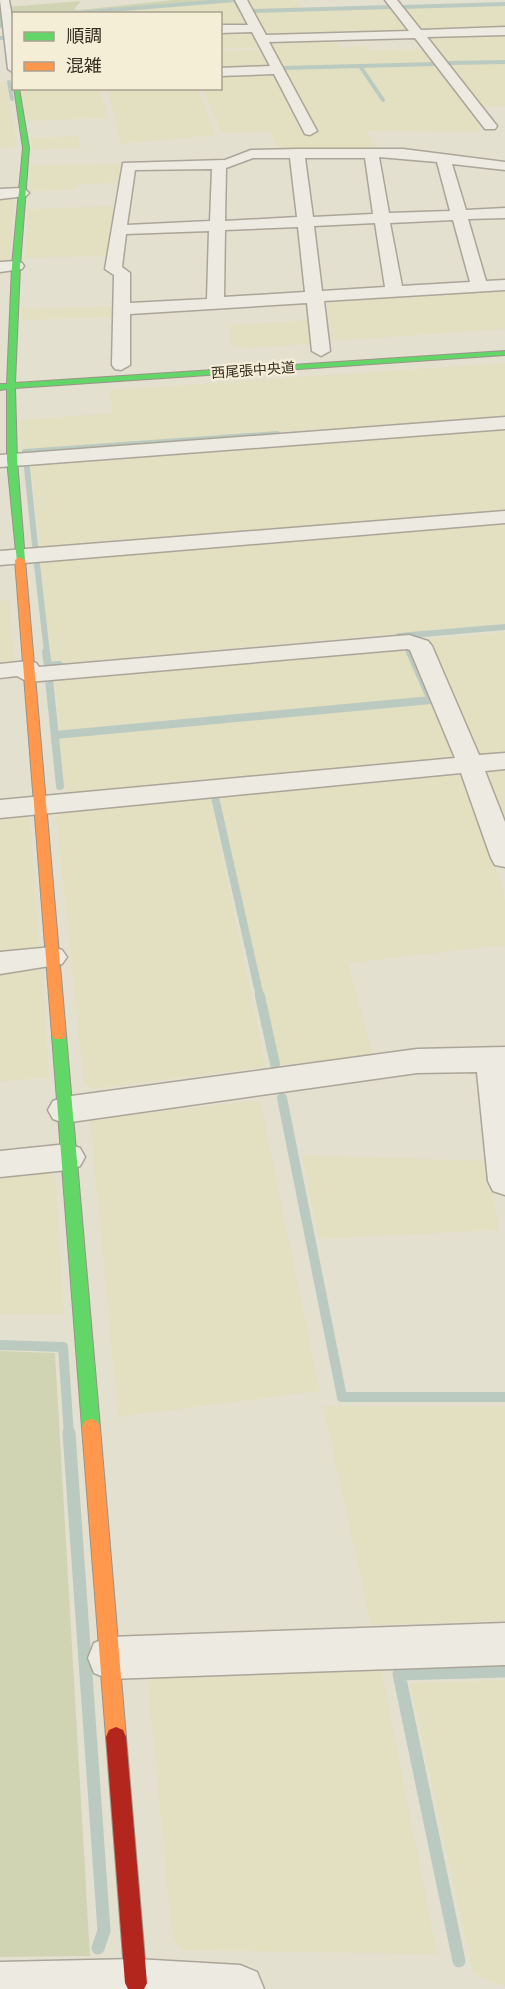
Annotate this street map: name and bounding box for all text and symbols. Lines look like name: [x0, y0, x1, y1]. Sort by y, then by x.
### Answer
legend: [12, 12, 222, 90]
text: 順調: [66, 21, 102, 47]
text: 混雑: [66, 51, 102, 77]
street label: 西尾張中央道: [210, 356, 296, 382]

